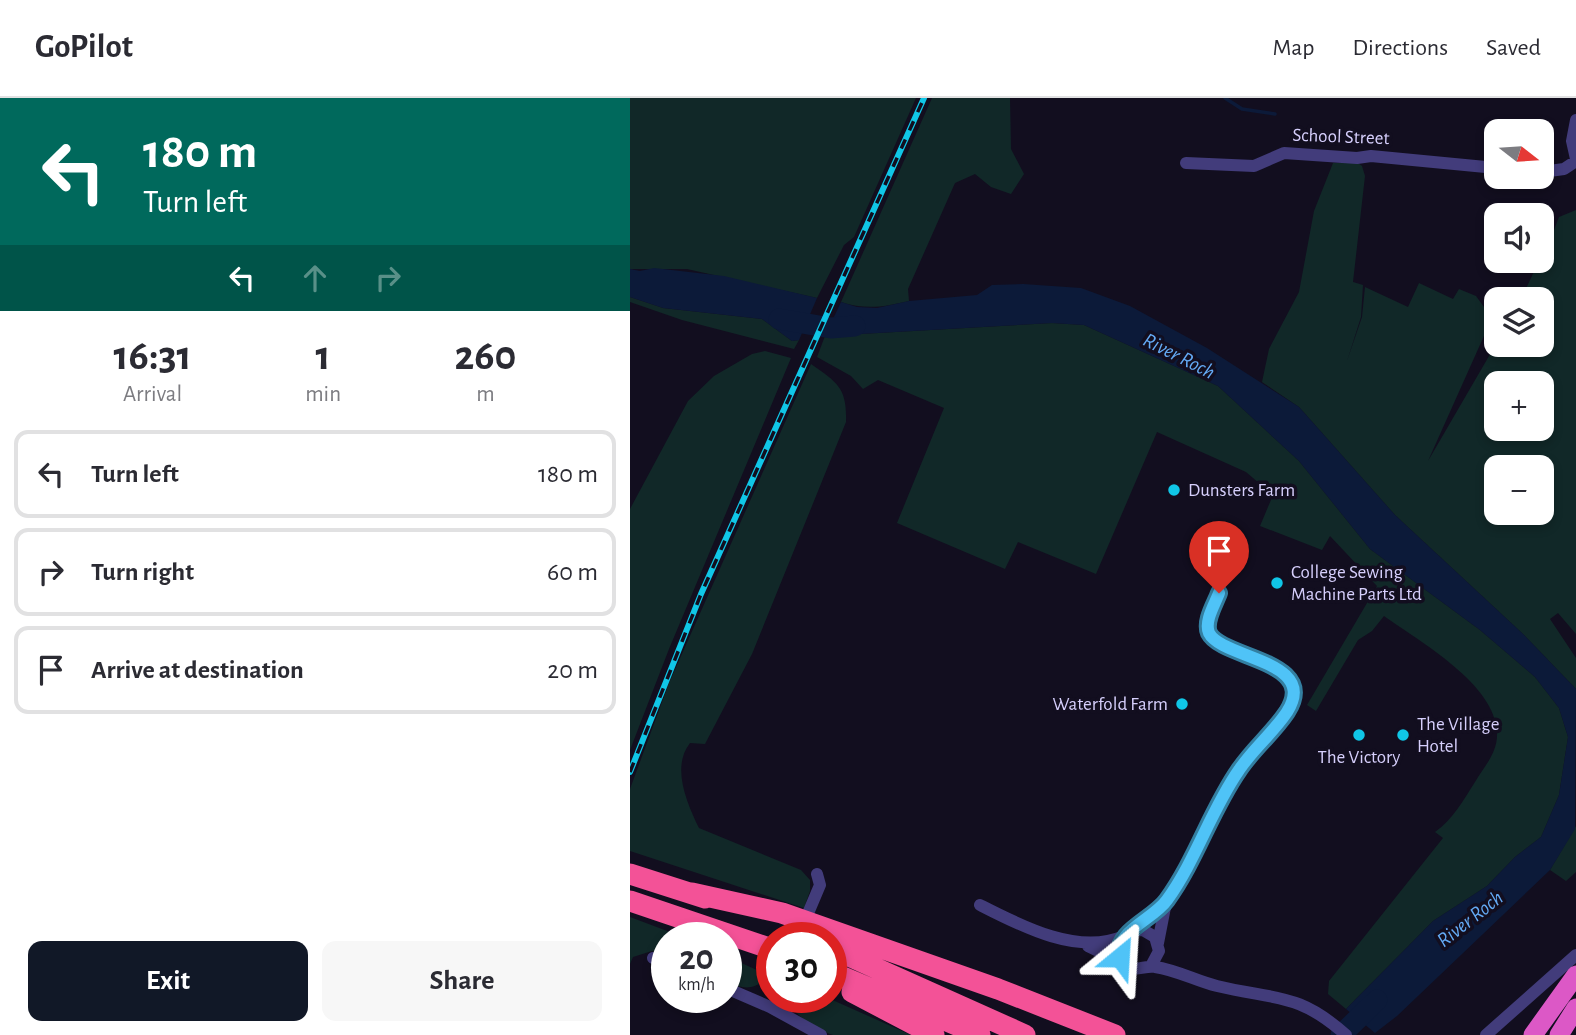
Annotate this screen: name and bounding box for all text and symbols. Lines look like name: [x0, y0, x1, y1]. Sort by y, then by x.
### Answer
text: GoPilot: [35, 31, 133, 64]
text: Map: [1272, 36, 1314, 60]
text: Directions: [1352, 36, 1448, 60]
text: Saved: [1486, 36, 1541, 60]
north arrow: [1484, 119, 1554, 189]
map controls: [1484, 119, 1554, 525]
icon: left: [28, 126, 119, 217]
street label: School Street: [1292, 126, 1390, 148]
text: 180 m: [143, 128, 257, 177]
text: Turn left: [143, 186, 247, 218]
button: sound: [1484, 203, 1554, 273]
icon: left: [223, 259, 261, 297]
icon: ahead: [296, 259, 334, 297]
icon: right: [369, 259, 407, 297]
button: layers: [1484, 287, 1554, 357]
water label: River Roch: [1140, 329, 1218, 383]
text: 16:31: [113, 335, 192, 377]
text: 1: [316, 335, 331, 377]
text: 260: [455, 335, 517, 377]
button: +: [1484, 371, 1554, 441]
text: Arrival: [123, 383, 182, 406]
text: min: [305, 383, 341, 406]
text: m: [476, 383, 495, 406]
icon: left: [32, 455, 70, 493]
button: −: [1484, 455, 1554, 525]
text: Turn left: [91, 461, 179, 487]
text: 180 m: [538, 461, 598, 487]
place label: Dunsters Farm: [1188, 481, 1295, 500]
marker: Dunsters Farm: [1166, 482, 1182, 498]
pin: [1189, 521, 1249, 593]
icon: arrive: [1200, 532, 1238, 570]
icon: right: [32, 553, 70, 591]
text: Turn right: [91, 559, 194, 585]
text: 60 m: [547, 559, 598, 585]
place label: College Sewing Machine Parts Ltd: [1291, 563, 1422, 604]
marker: College Sewing Machine Parts Ltd: [1269, 575, 1285, 591]
icon: arrive: [32, 651, 70, 689]
text: Arrive at destination: [91, 657, 304, 683]
text: 20 m: [547, 657, 598, 683]
place label: Waterfold Farm: [1053, 695, 1168, 714]
marker: Waterfold Farm: [1174, 696, 1190, 712]
place label: The Village Hotel: [1417, 715, 1499, 756]
marker: The Victory: [1351, 727, 1367, 743]
marker: The Village Hotel: [1395, 727, 1411, 743]
place label: The Victory: [1318, 748, 1400, 767]
water label: River Roch: [1433, 887, 1507, 951]
position arrow: [1083, 920, 1157, 994]
speed limit sign: 30: [756, 922, 847, 1013]
button: Exit: [28, 941, 308, 1021]
button: Share: [322, 941, 602, 1021]
text: 20: [679, 941, 714, 976]
text: km/h: [678, 976, 715, 994]

